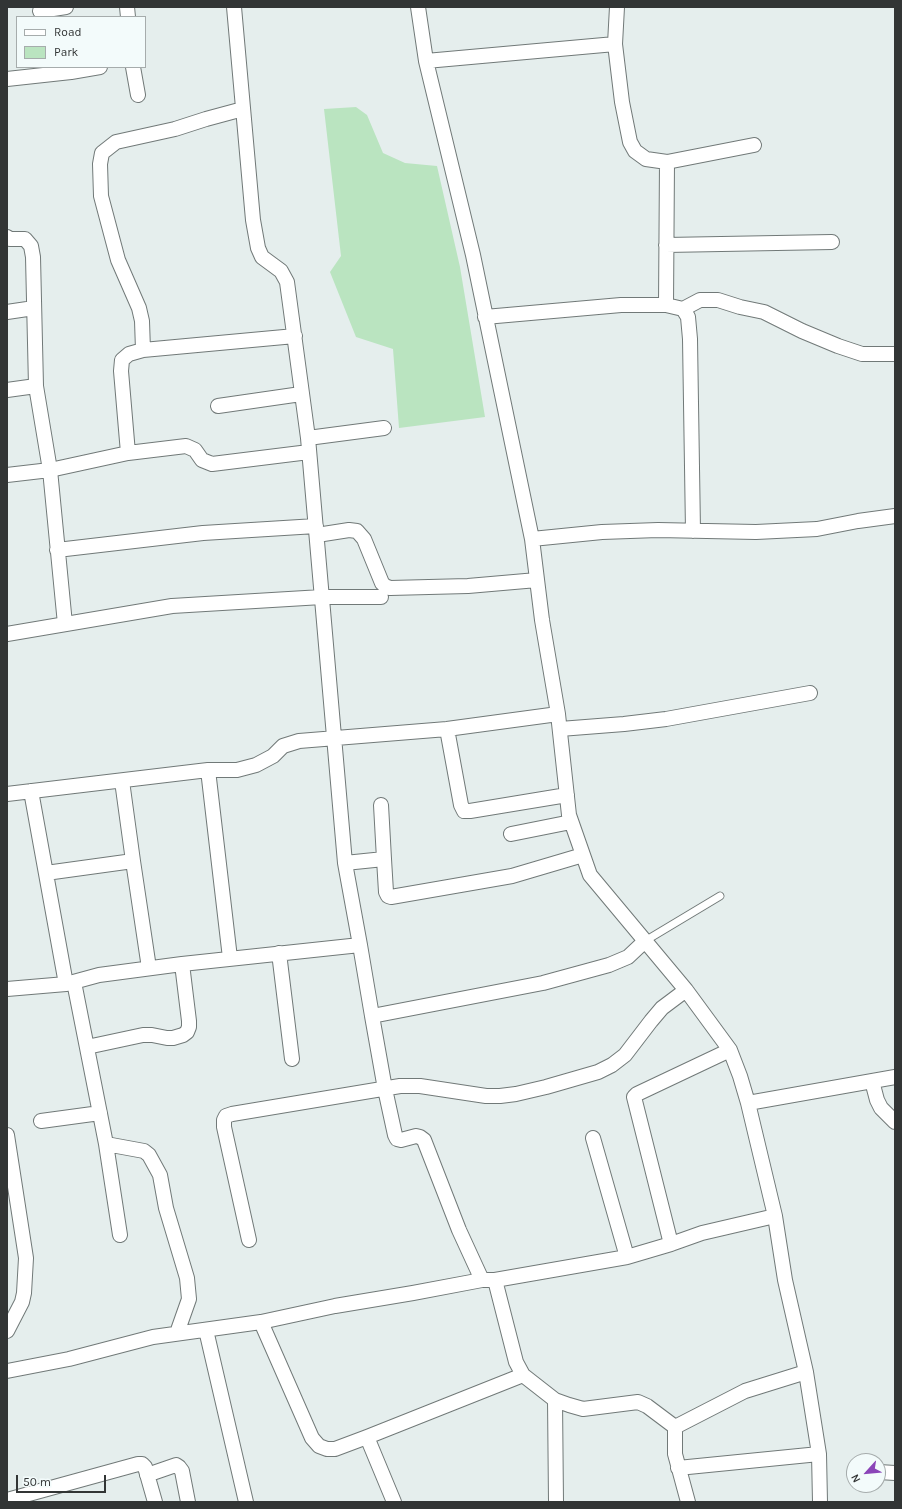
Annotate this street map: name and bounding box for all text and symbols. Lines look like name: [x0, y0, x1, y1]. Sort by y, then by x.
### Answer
legend: [16, 16, 146, 68]
text: Road: [54, 25, 82, 39]
text: Park: [54, 45, 78, 59]
north arrow: [846, 1453, 886, 1493]
scale bar: [18, 1467, 108, 1493]
text: N: [848, 1472, 863, 1485]
text: 50 m: [23, 1475, 51, 1489]

